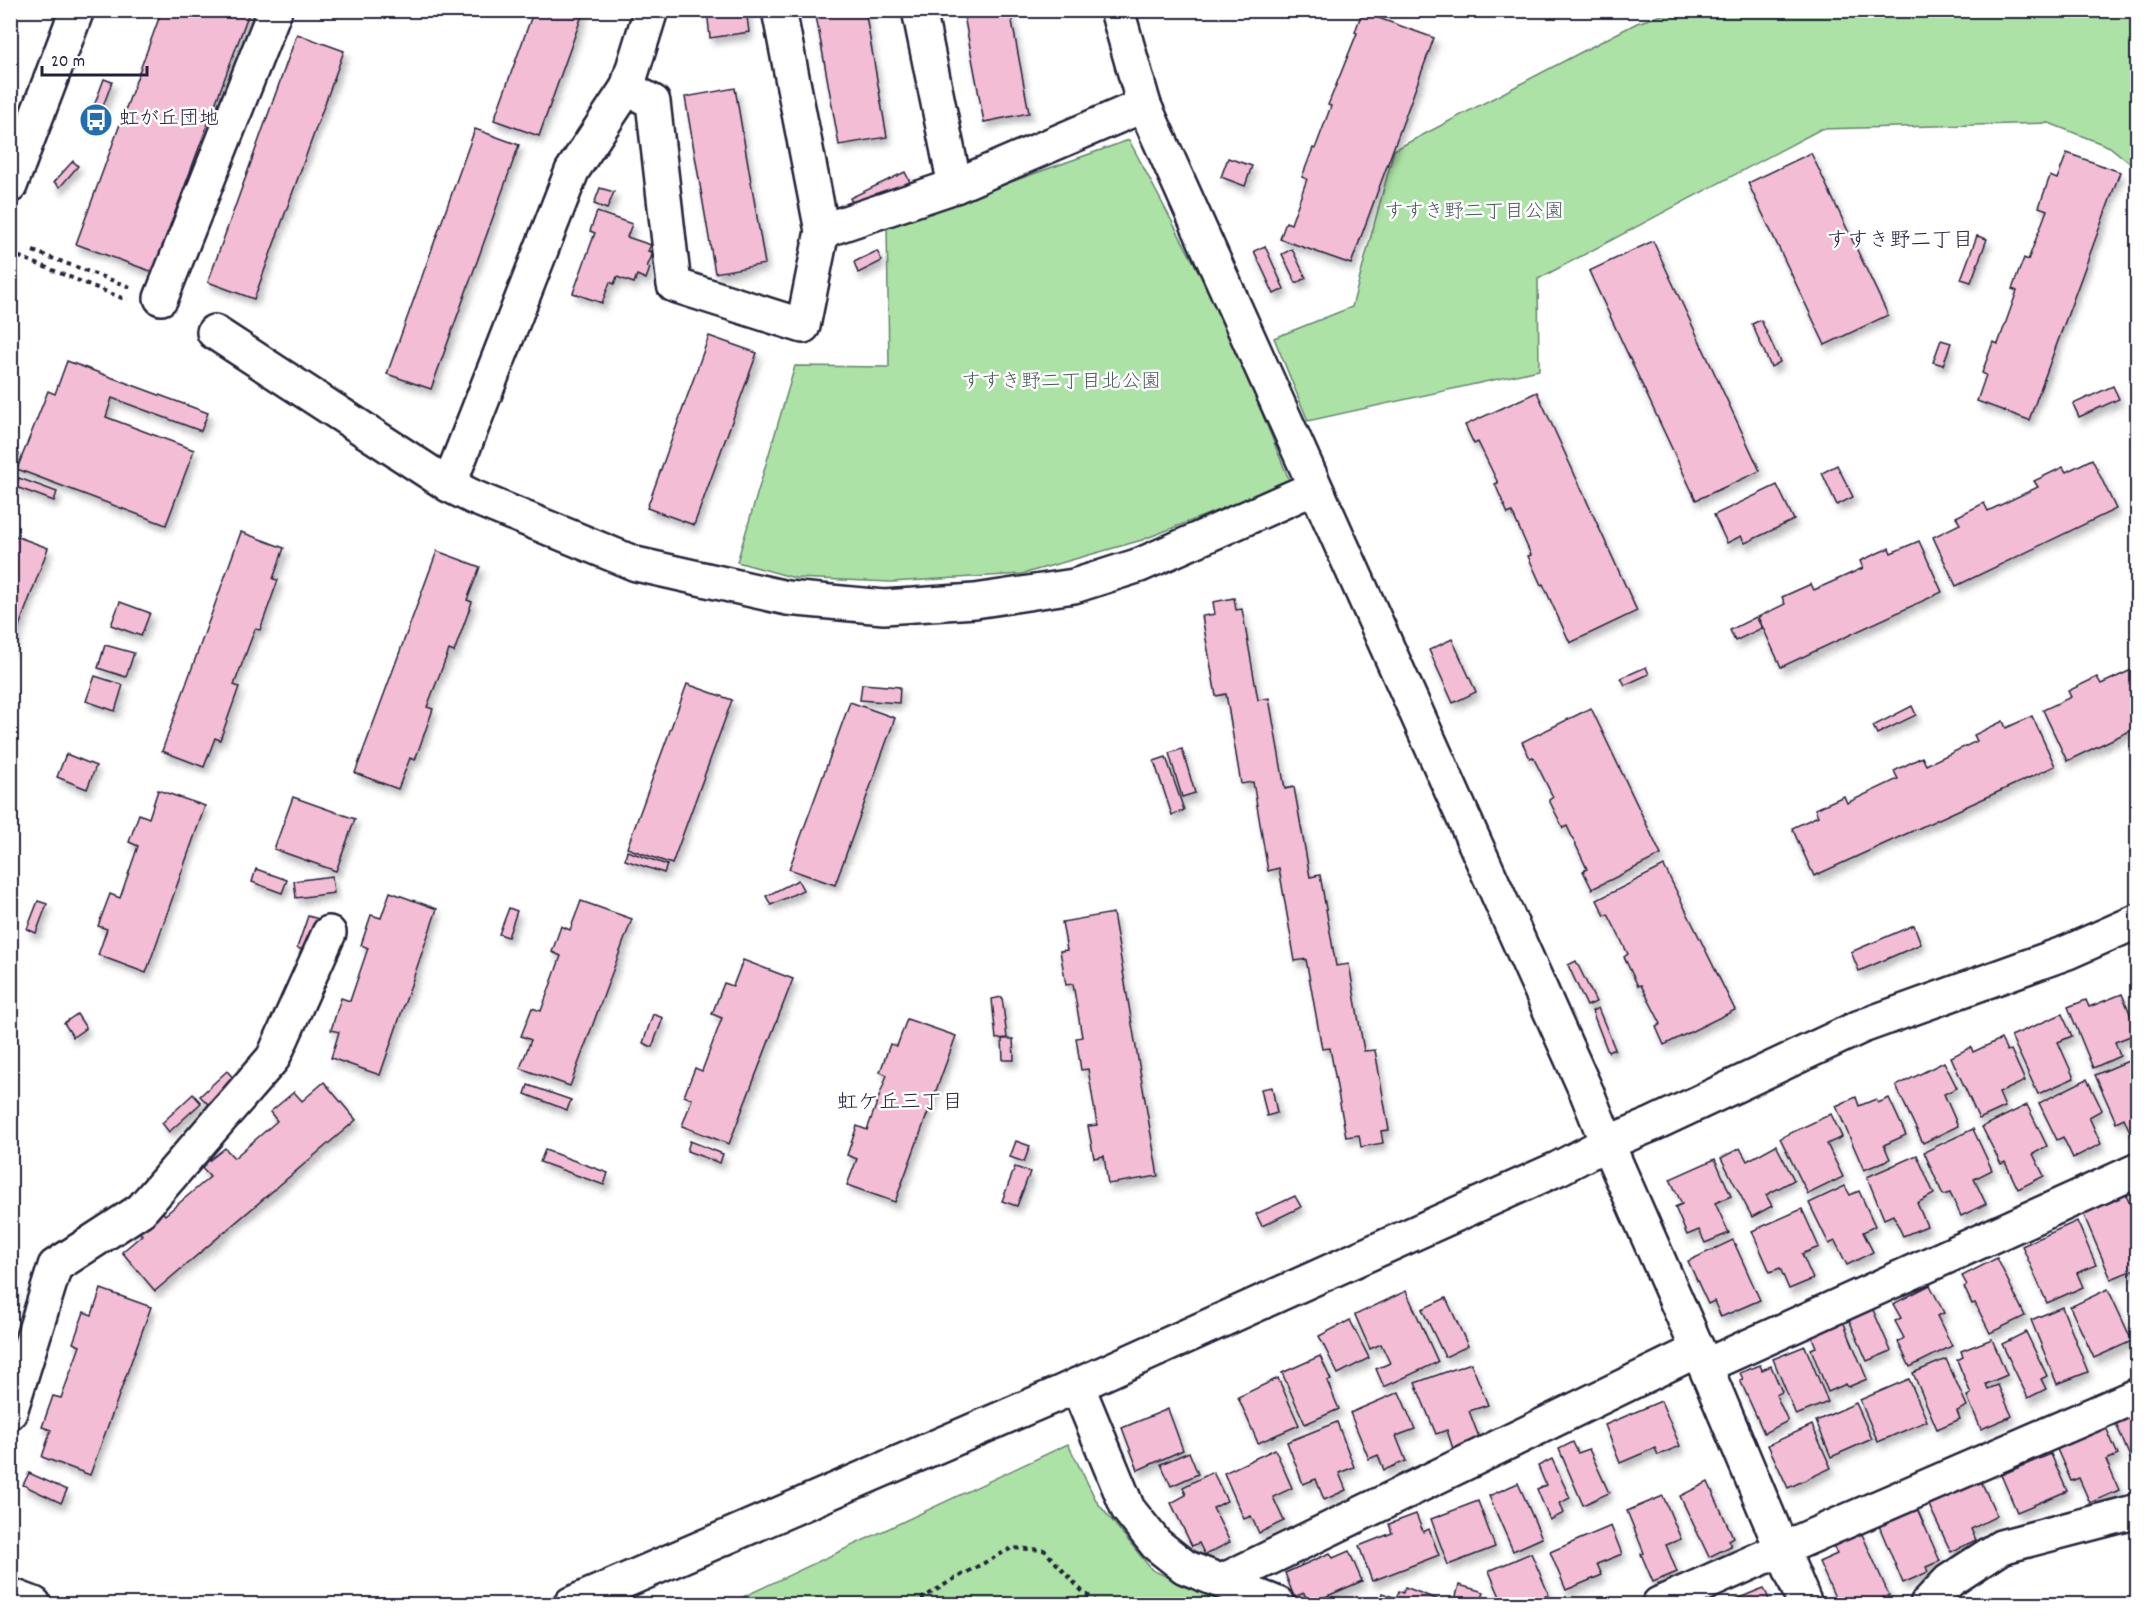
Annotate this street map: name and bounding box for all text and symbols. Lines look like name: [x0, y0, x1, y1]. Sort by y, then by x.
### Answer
scale bar: [42, 39, 147, 77]
text: 20 m: [51, 50, 85, 75]
bus stop icon: 虹が丘団地: [78, 102, 114, 138]
place label: 虹が丘団地: [119, 106, 219, 134]
park label: すすき野二丁目公園: [1384, 199, 1564, 227]
district label: すすき野二丁目: [1827, 227, 1974, 257]
park label: すすき野二丁目北公園: [961, 369, 1161, 397]
district label: 虹ケ丘三丁目: [837, 1089, 963, 1119]

